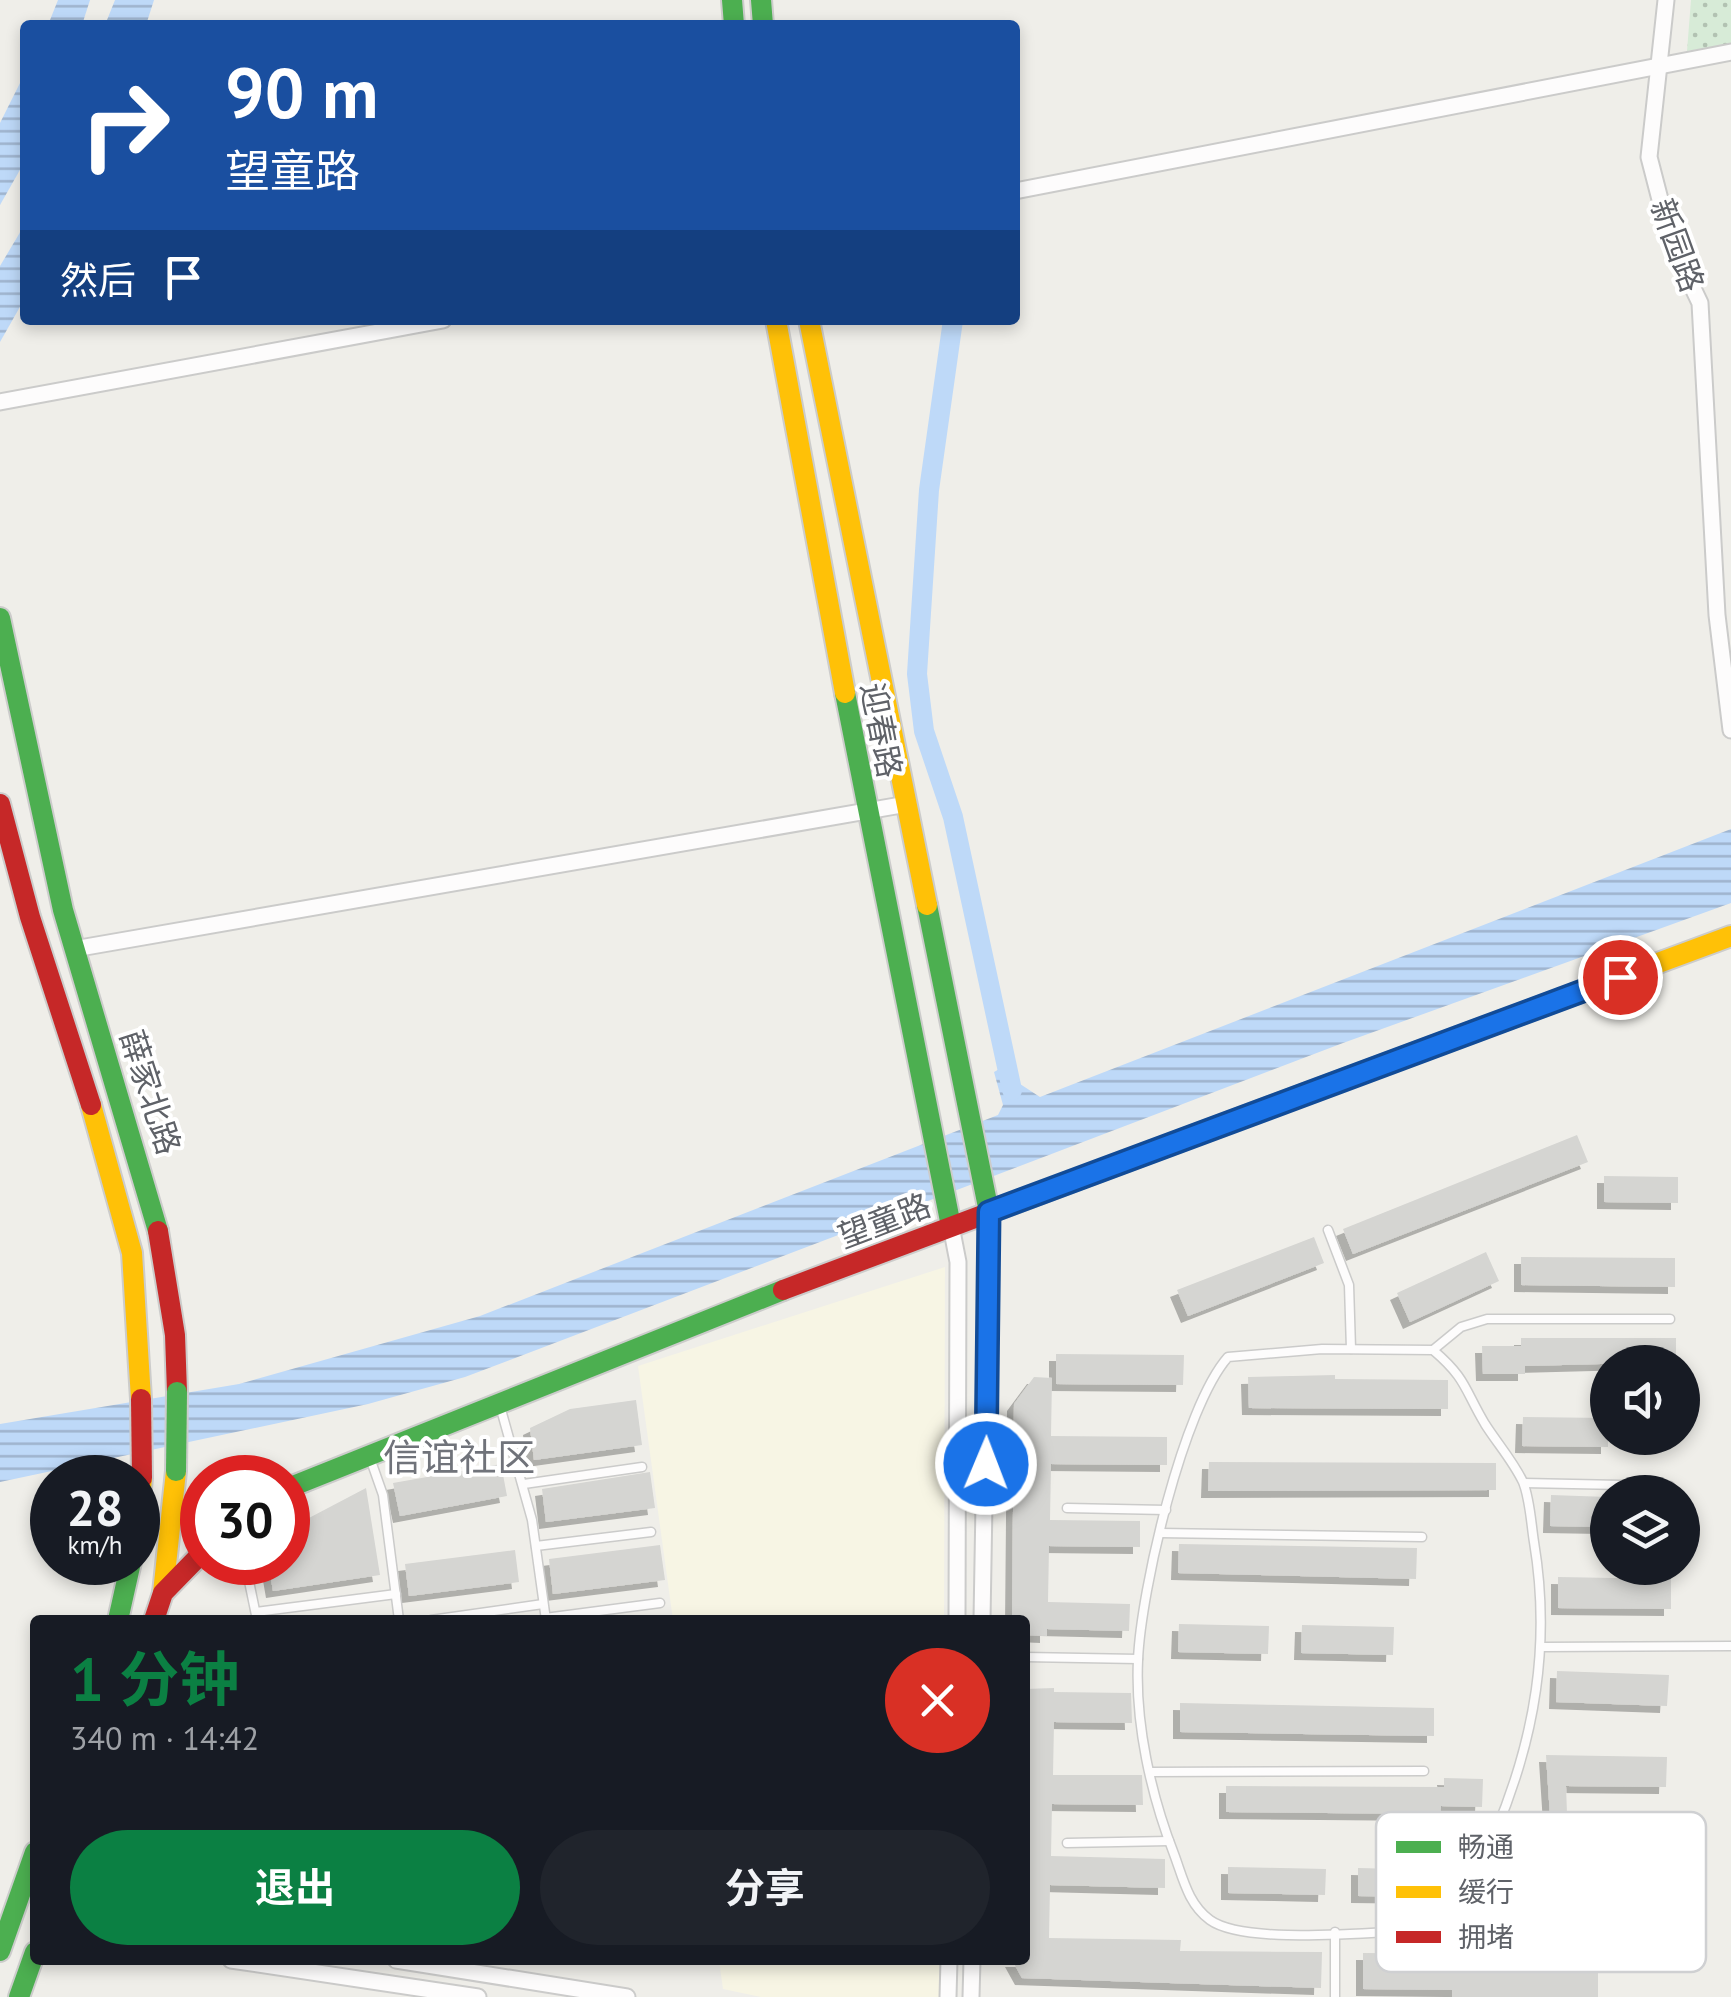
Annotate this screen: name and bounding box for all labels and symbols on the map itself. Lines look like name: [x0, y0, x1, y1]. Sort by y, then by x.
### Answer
street label: 新园路: [1642, 193, 1714, 297]
street label: 迎春路: [852, 679, 912, 781]
pin: [1578, 935, 1663, 1020]
street label: 薛家北路: [111, 1025, 191, 1159]
street label: 望童路: [832, 1183, 936, 1257]
position arrow: [934, 1412, 1038, 1516]
district label: 信谊社区: [383, 1432, 535, 1481]
speed limit sign: 30: [180, 1455, 310, 1585]
legend: [1376, 1812, 1706, 1972]
text: 畅通: [1458, 1828, 1514, 1865]
text: 缓行: [1458, 1873, 1514, 1910]
text: 拥堵: [1458, 1918, 1514, 1955]

